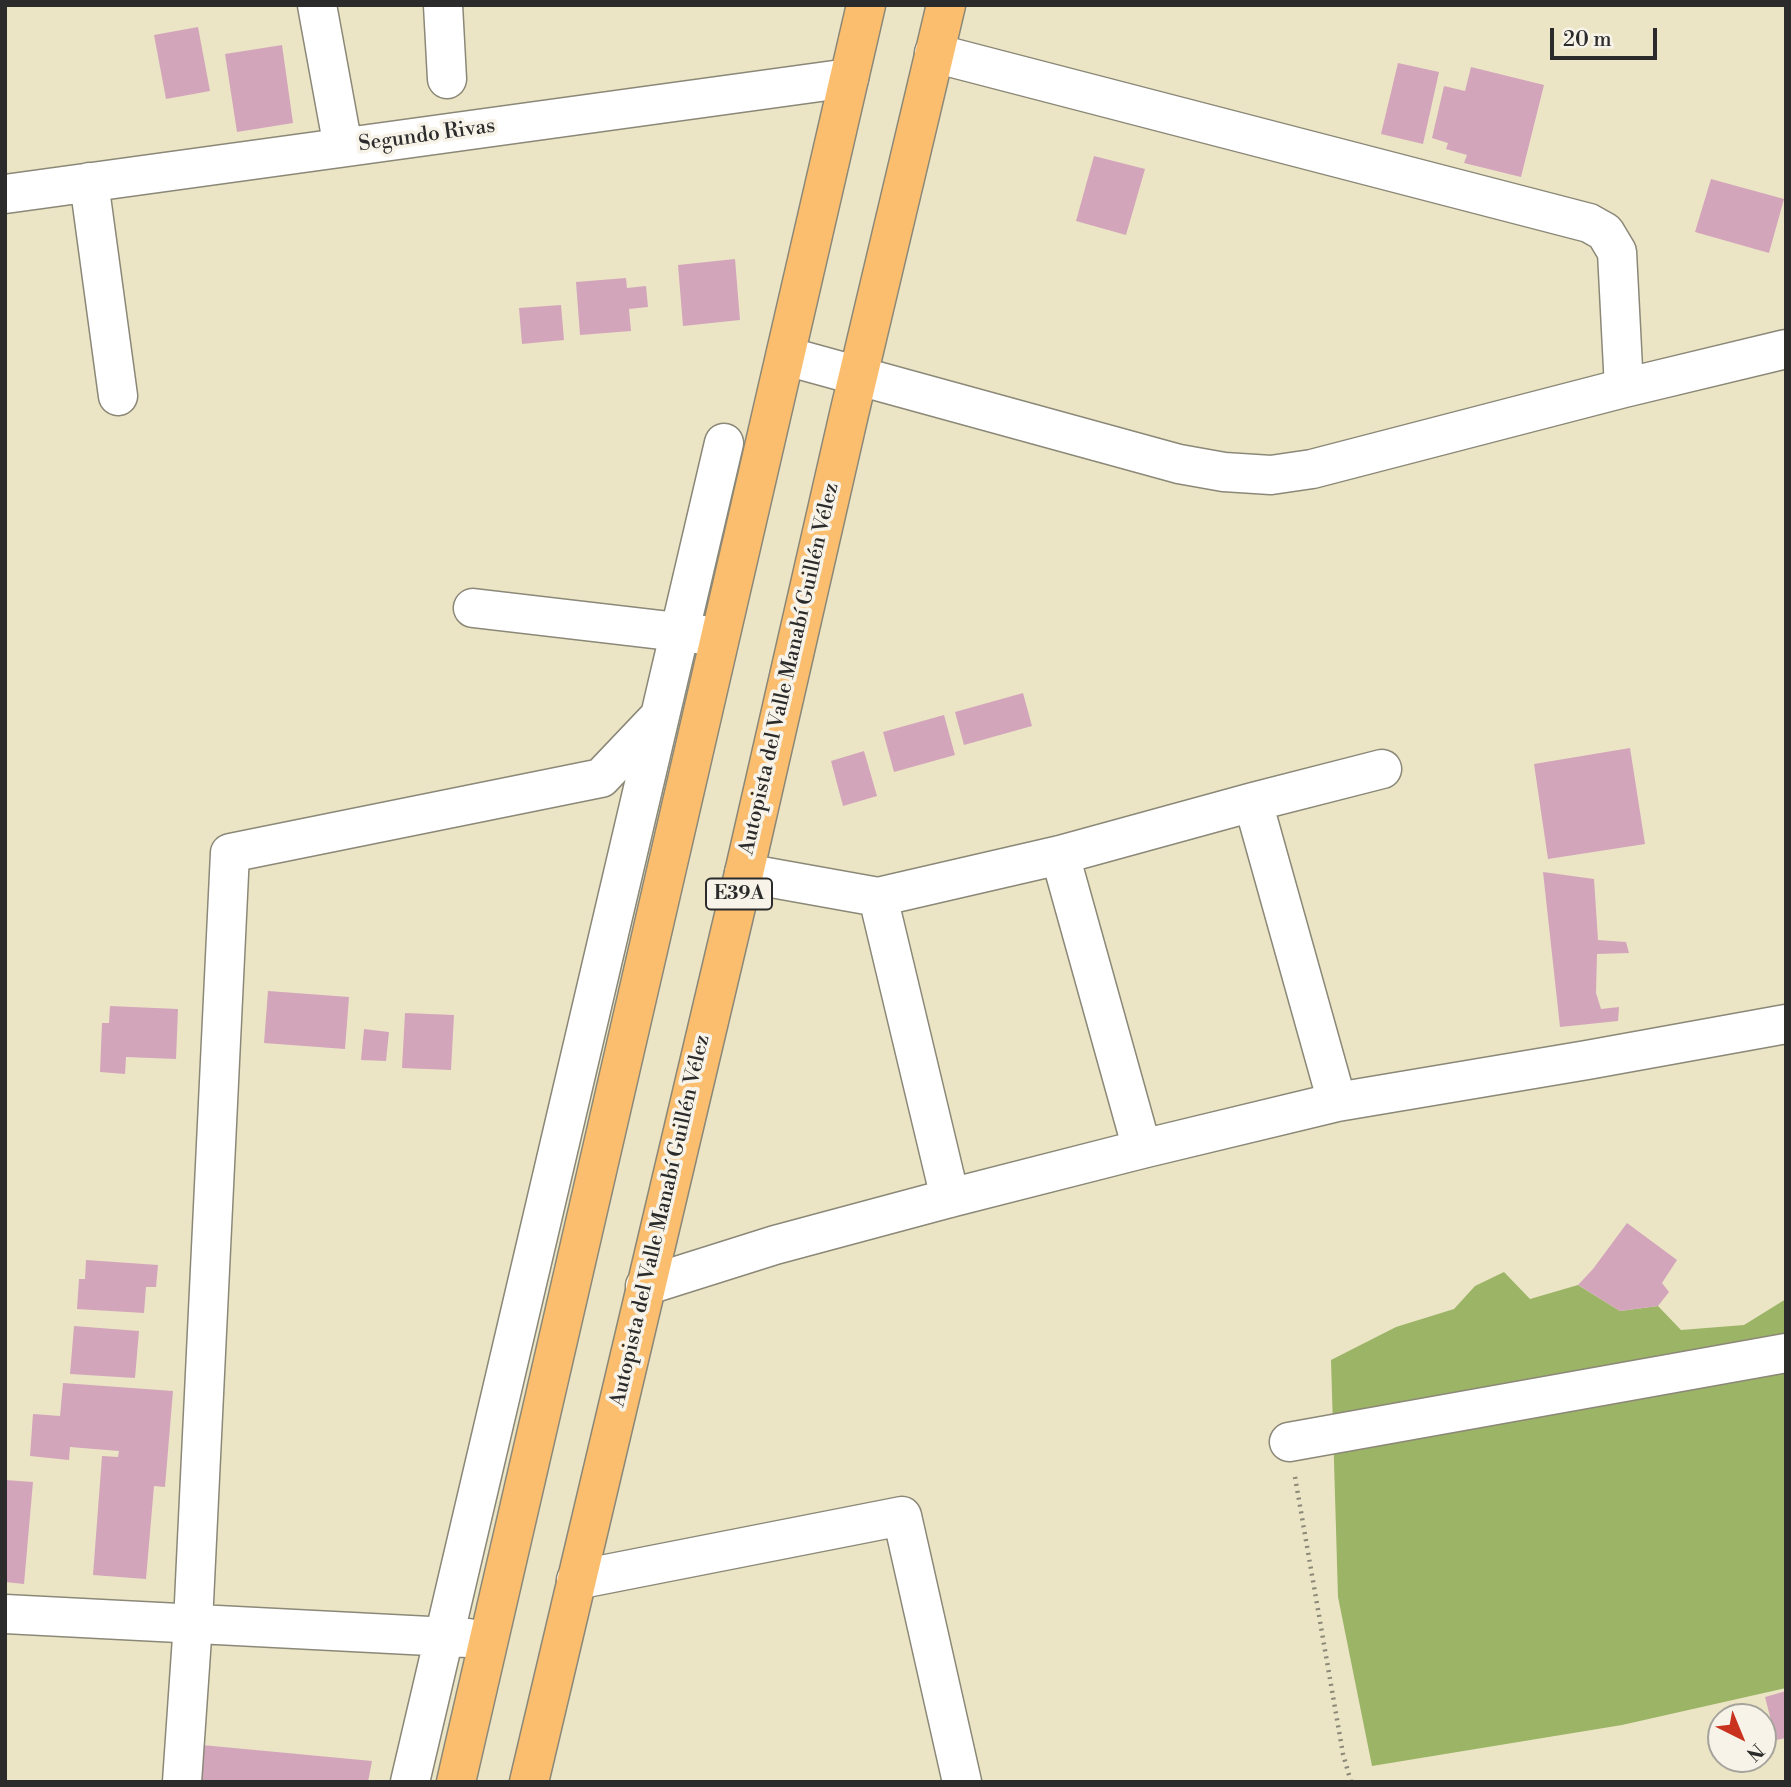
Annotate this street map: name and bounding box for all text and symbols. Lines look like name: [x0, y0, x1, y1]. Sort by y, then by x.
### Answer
scale bar: [1553, 14, 1660, 58]
text: 20 m: [1563, 27, 1612, 53]
street label: Segundo Rivas: [357, 114, 497, 158]
street label: Autopista del Valle Manabí Guillén Vélez: [735, 480, 845, 858]
road number: E39A: [706, 878, 772, 909]
street label: Autopista del Valle Manabí Guillén Vélez: [606, 1032, 716, 1410]
north arrow: [1707, 1703, 1777, 1773]
text: N: [1741, 1738, 1769, 1766]

